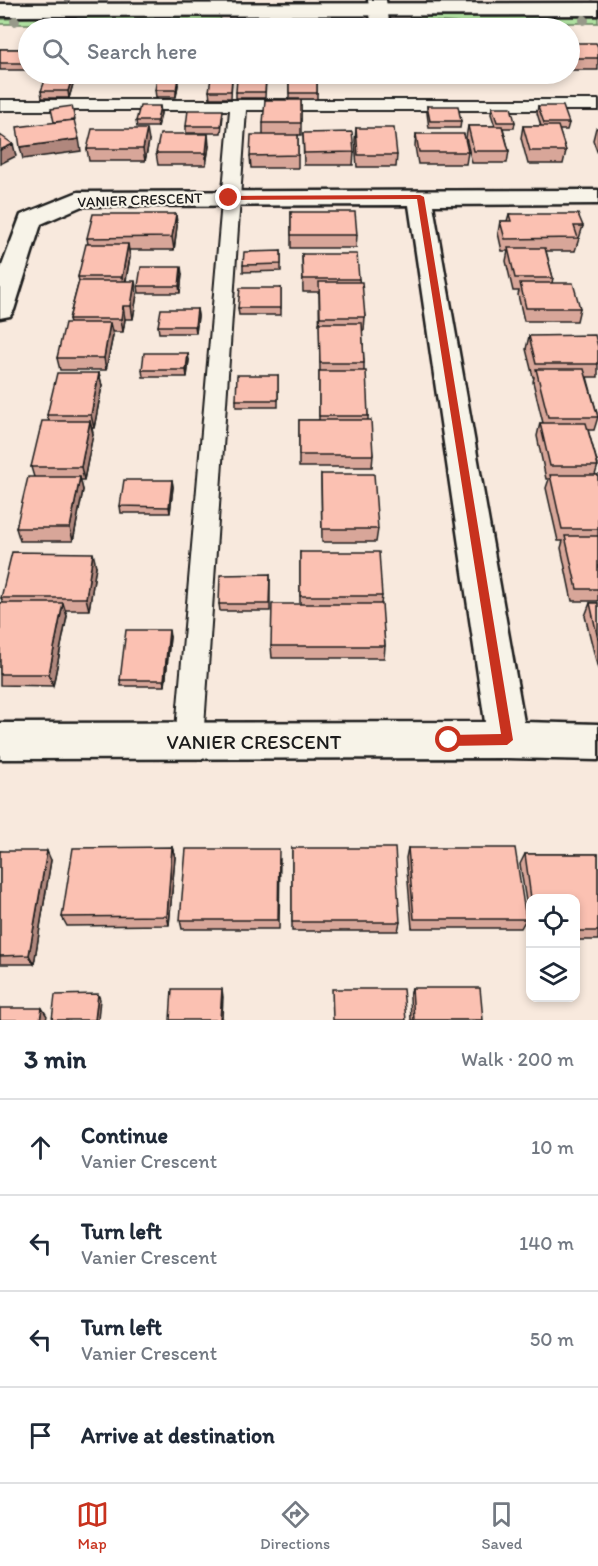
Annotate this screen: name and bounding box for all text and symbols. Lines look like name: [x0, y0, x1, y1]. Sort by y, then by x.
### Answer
search box: [18, 18, 580, 84]
icon: search: [39, 35, 72, 68]
text: Search here: [87, 38, 197, 65]
route end: [215, 184, 241, 210]
street label: VANIER CRESCENT: [77, 189, 203, 211]
route start: [435, 726, 461, 752]
street label: VANIER CRESCENT: [166, 729, 342, 754]
map controls: [526, 894, 580, 1002]
button: locate: [526, 894, 580, 948]
button: layers: [526, 948, 580, 1002]
text: 3 min: [24, 1043, 86, 1075]
text: Walk · 200 m: [461, 1047, 574, 1071]
text: Continue: [81, 1122, 168, 1149]
icon: ahead: [24, 1131, 57, 1164]
text: 10 m: [531, 1135, 574, 1159]
text: Vanier Crescent: [81, 1149, 217, 1173]
text: Turn left: [81, 1218, 162, 1245]
icon: left: [24, 1227, 57, 1260]
text: 140 m: [519, 1231, 574, 1255]
text: Vanier Crescent: [81, 1245, 217, 1269]
text: Turn left: [81, 1314, 162, 1341]
icon: left: [24, 1323, 57, 1356]
text: 50 m: [530, 1327, 574, 1351]
text: Vanier Crescent: [81, 1341, 217, 1365]
icon: arrive: [24, 1419, 57, 1452]
text: Arrive at destination: [81, 1422, 275, 1449]
tab: Map: [76, 1498, 109, 1553]
tab: Directions: [260, 1498, 330, 1553]
tab: Saved: [482, 1498, 522, 1553]

